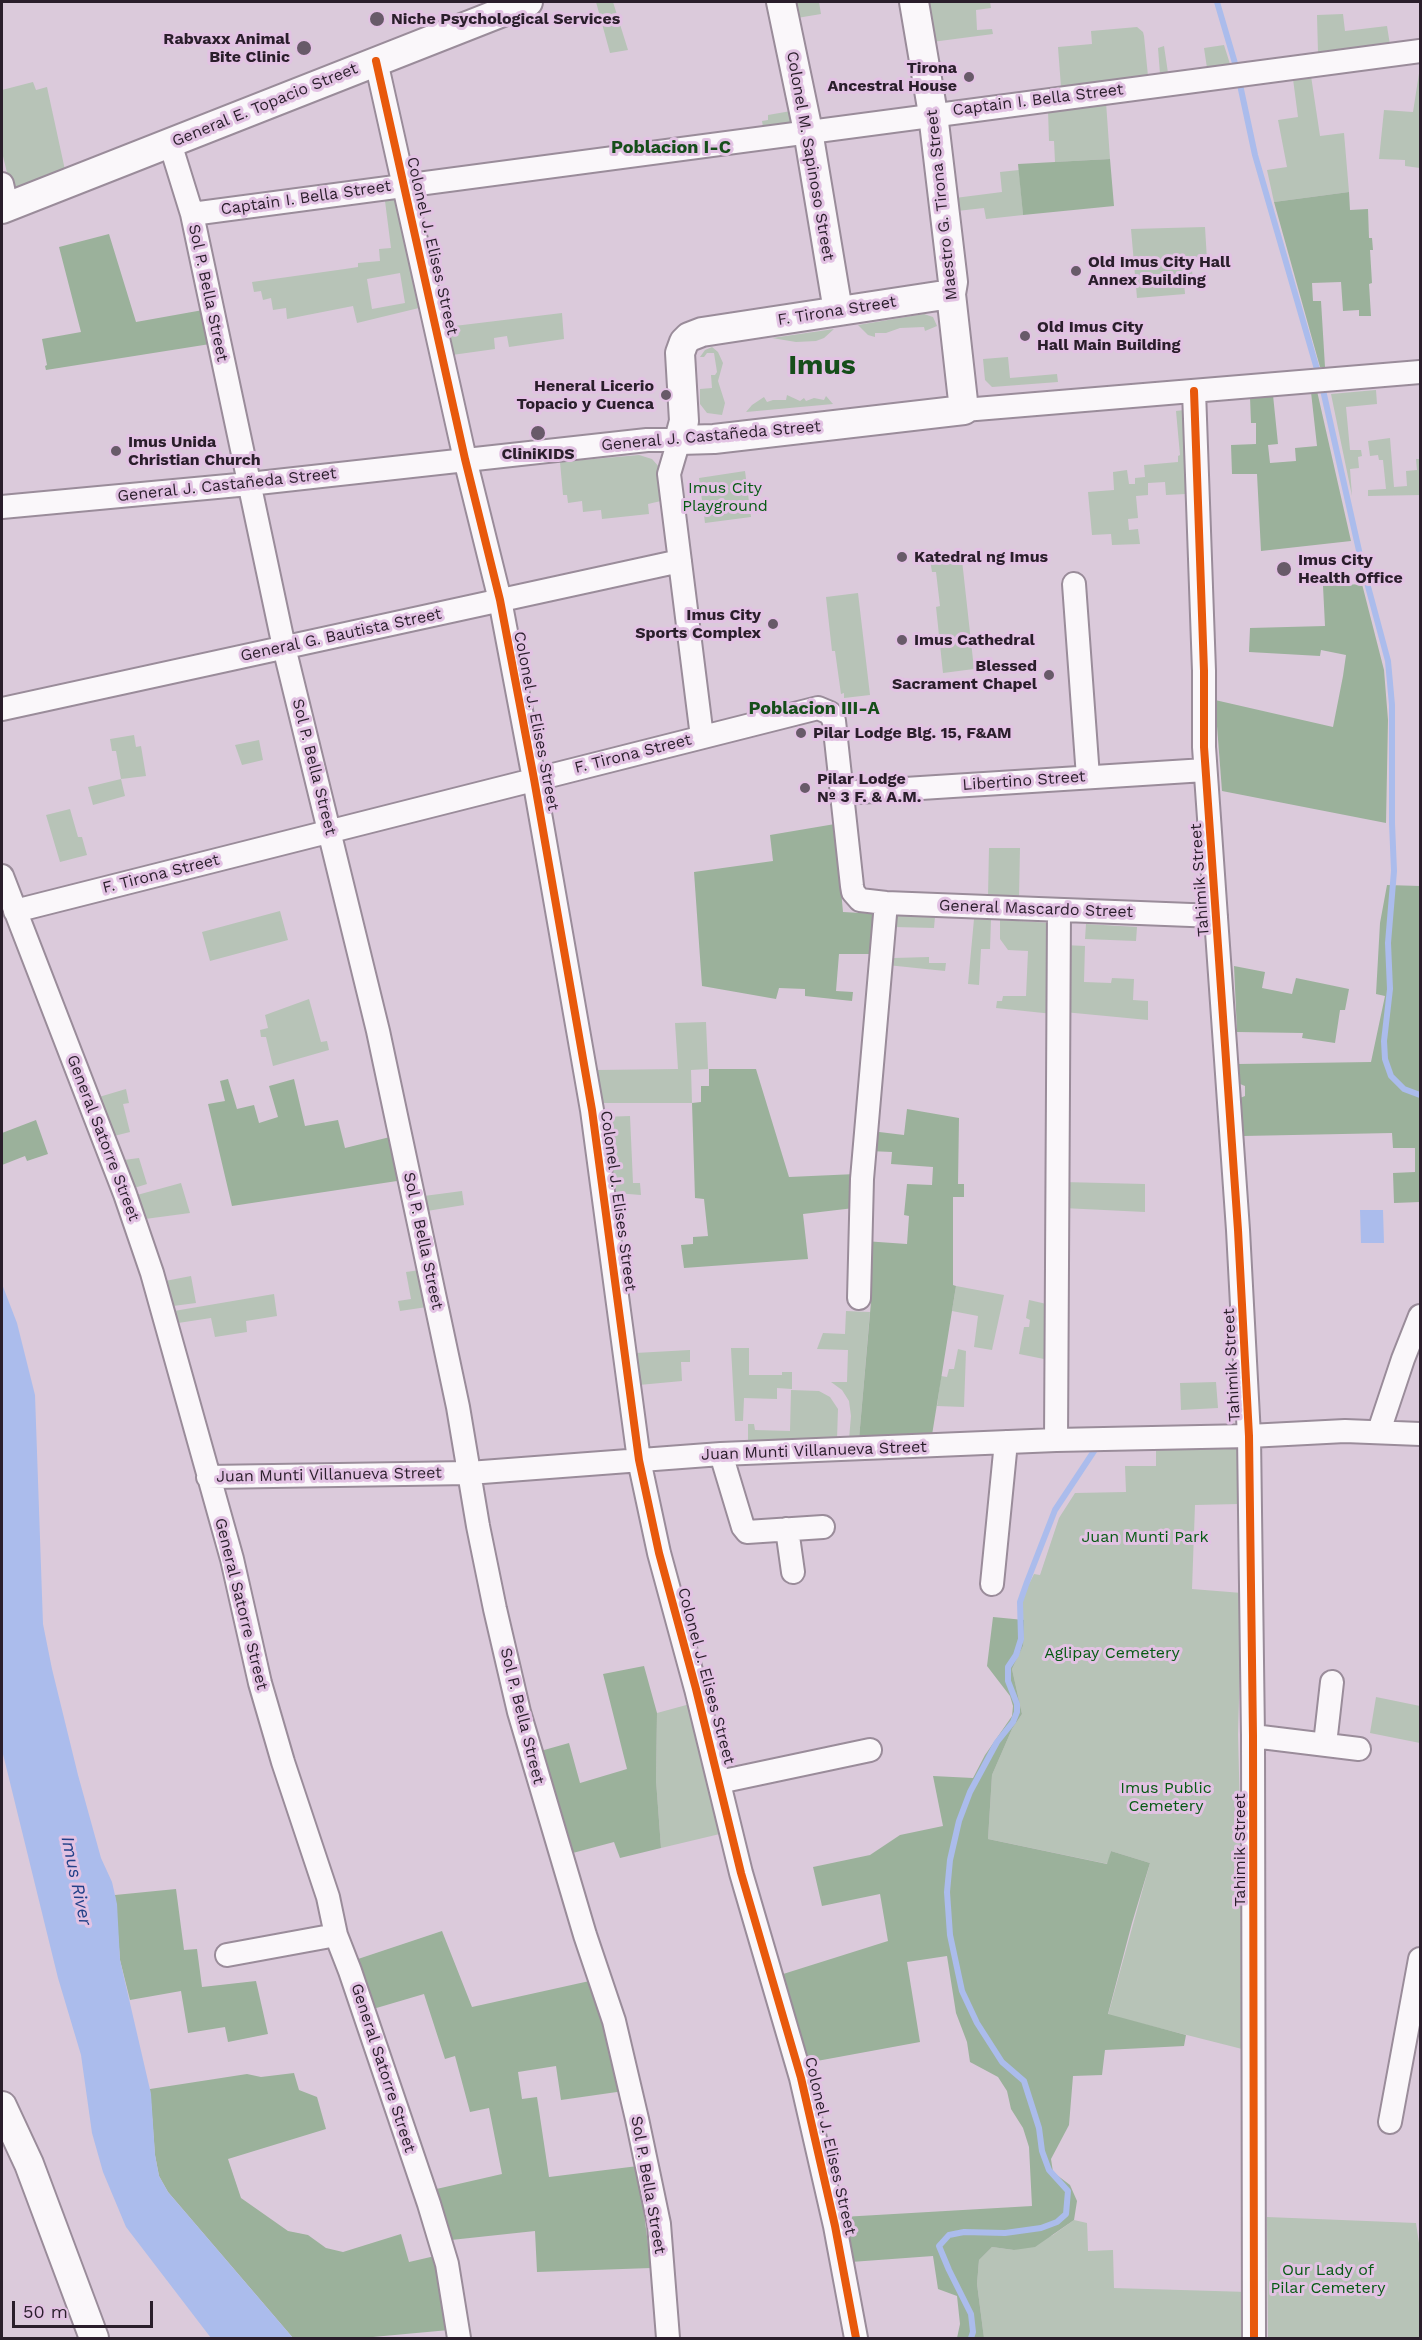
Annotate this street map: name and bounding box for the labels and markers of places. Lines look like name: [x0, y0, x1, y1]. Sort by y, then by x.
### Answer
place label: Niche Psychological Services: [391, 9, 620, 29]
marker: Niche Psychological Services: [368, 10, 386, 28]
place label: Rabvaxx Animal Bite Clinic: [163, 29, 290, 67]
marker: Rabvaxx Animal Bite Clinic: [295, 39, 313, 57]
place label: Tirona Ancestral House: [827, 58, 957, 96]
marker: Tirona Ancestral House: [962, 70, 976, 84]
place label: Old Imus City Hall Annex Building: [1088, 252, 1230, 290]
marker: Old Imus City Hall Annex Building: [1069, 264, 1083, 278]
place label: Old Imus City Hall Main Building: [1037, 317, 1180, 355]
marker: Old Imus City Hall Main Building: [1018, 329, 1032, 343]
place label: Heneral Licerio Topacio y Cuenca: [516, 376, 654, 414]
marker: Heneral Licerio Topacio y Cuenca: [659, 388, 673, 402]
marker: CliniKIDS: [529, 424, 547, 442]
place label: Imus Unida Christian Church: [128, 432, 261, 470]
marker: Imus Unida Christian Church: [109, 444, 123, 458]
place label: CliniKIDS: [501, 444, 575, 464]
place label: Katedral ng Imus: [914, 547, 1048, 567]
marker: Katedral ng Imus: [895, 550, 909, 564]
place label: Imus City Health Office: [1298, 550, 1403, 588]
marker: Imus City Health Office: [1275, 560, 1293, 578]
place label: Imus City Sports Complex: [635, 605, 761, 643]
marker: Imus City Sports Complex: [766, 617, 780, 631]
place label: Imus Cathedral: [914, 630, 1035, 650]
marker: Imus Cathedral: [895, 633, 909, 647]
place label: Blessed Sacrament Chapel: [892, 656, 1037, 694]
marker: Blessed Sacrament Chapel: [1042, 668, 1056, 682]
place label: Pilar Lodge Blg. 15, F&AM: [813, 723, 1012, 743]
marker: Pilar Lodge Blg. 15, F&AM: [794, 726, 808, 740]
place label: Pilar Lodge № 3 F. & A.M.: [817, 769, 921, 807]
marker: Pilar Lodge № 3 F. & A.M.: [798, 781, 812, 795]

